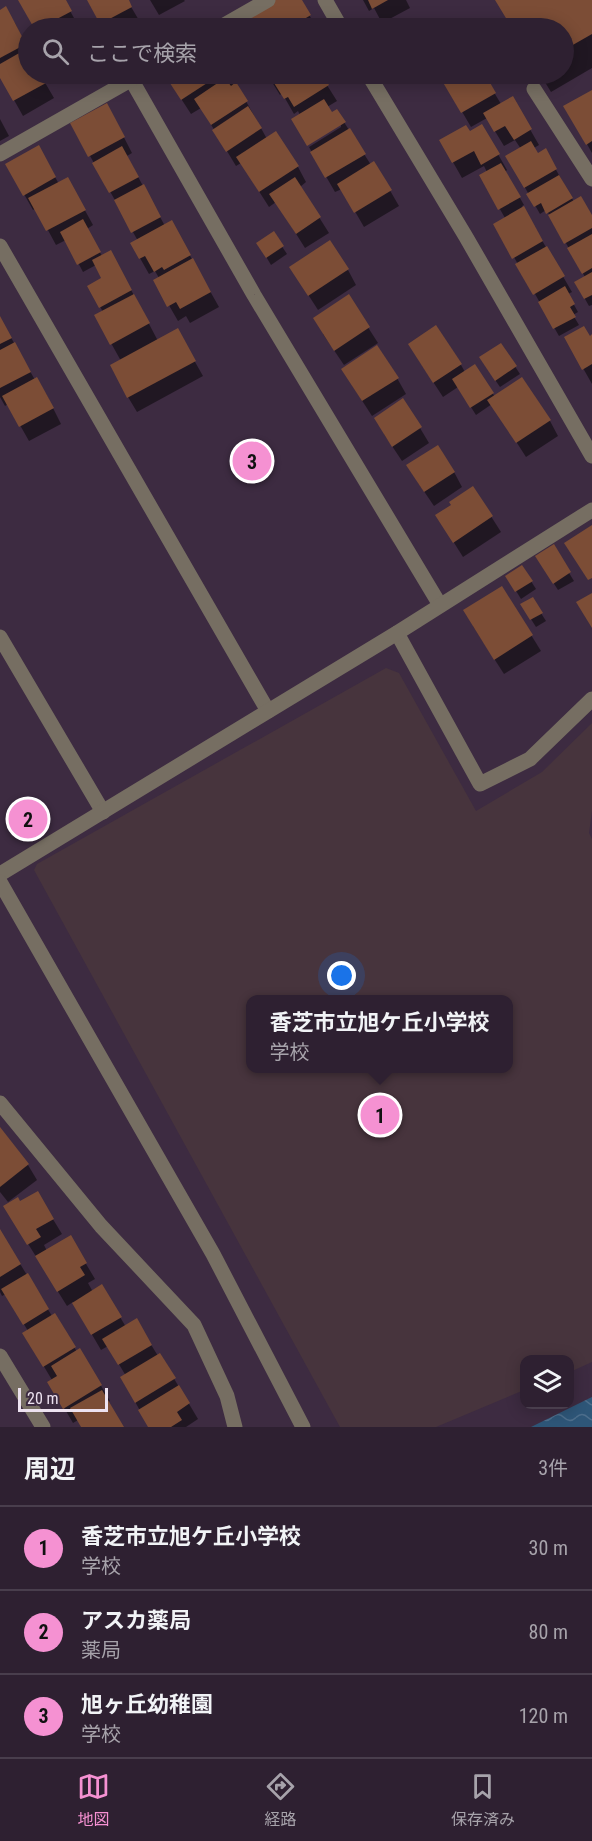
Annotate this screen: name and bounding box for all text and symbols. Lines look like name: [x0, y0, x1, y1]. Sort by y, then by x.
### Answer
search box: [18, 18, 574, 84]
icon: search: [39, 35, 72, 68]
text: ここで検索: [87, 41, 197, 66]
pin: 3: [232, 438, 272, 484]
pin: 2: [9, 796, 48, 842]
your location: [327, 961, 356, 990]
popup: [246, 995, 513, 1073]
text: 香芝市立旭ケ丘小学校: [269, 1010, 490, 1035]
text: 学校: [269, 1040, 309, 1064]
pin: 1: [360, 1092, 400, 1138]
map controls: [520, 1355, 574, 1409]
button: layers: [520, 1355, 574, 1409]
scale bar: [18, 1385, 108, 1412]
text: 20 m: [27, 1389, 59, 1408]
text: 周辺: [24, 1454, 76, 1484]
text: 3件: [538, 1456, 568, 1480]
text: 香芝市立旭ケ丘小学校: [81, 1524, 301, 1549]
text: 1: [38, 1536, 49, 1560]
text: 30 m: [529, 1536, 568, 1560]
text: 学校: [81, 1554, 121, 1578]
text: アスカ薬局: [81, 1608, 191, 1633]
text: 2: [38, 1620, 49, 1644]
text: 80 m: [529, 1620, 568, 1644]
text: 薬局: [81, 1638, 121, 1662]
text: 旭ヶ丘幼稚園: [81, 1692, 213, 1717]
text: 3: [38, 1704, 49, 1728]
text: 120 m: [519, 1704, 568, 1728]
text: 学校: [81, 1722, 121, 1746]
tab: 地図: [77, 1770, 110, 1830]
tab: 経路: [264, 1770, 297, 1830]
tab: 保存済み: [451, 1770, 515, 1830]

